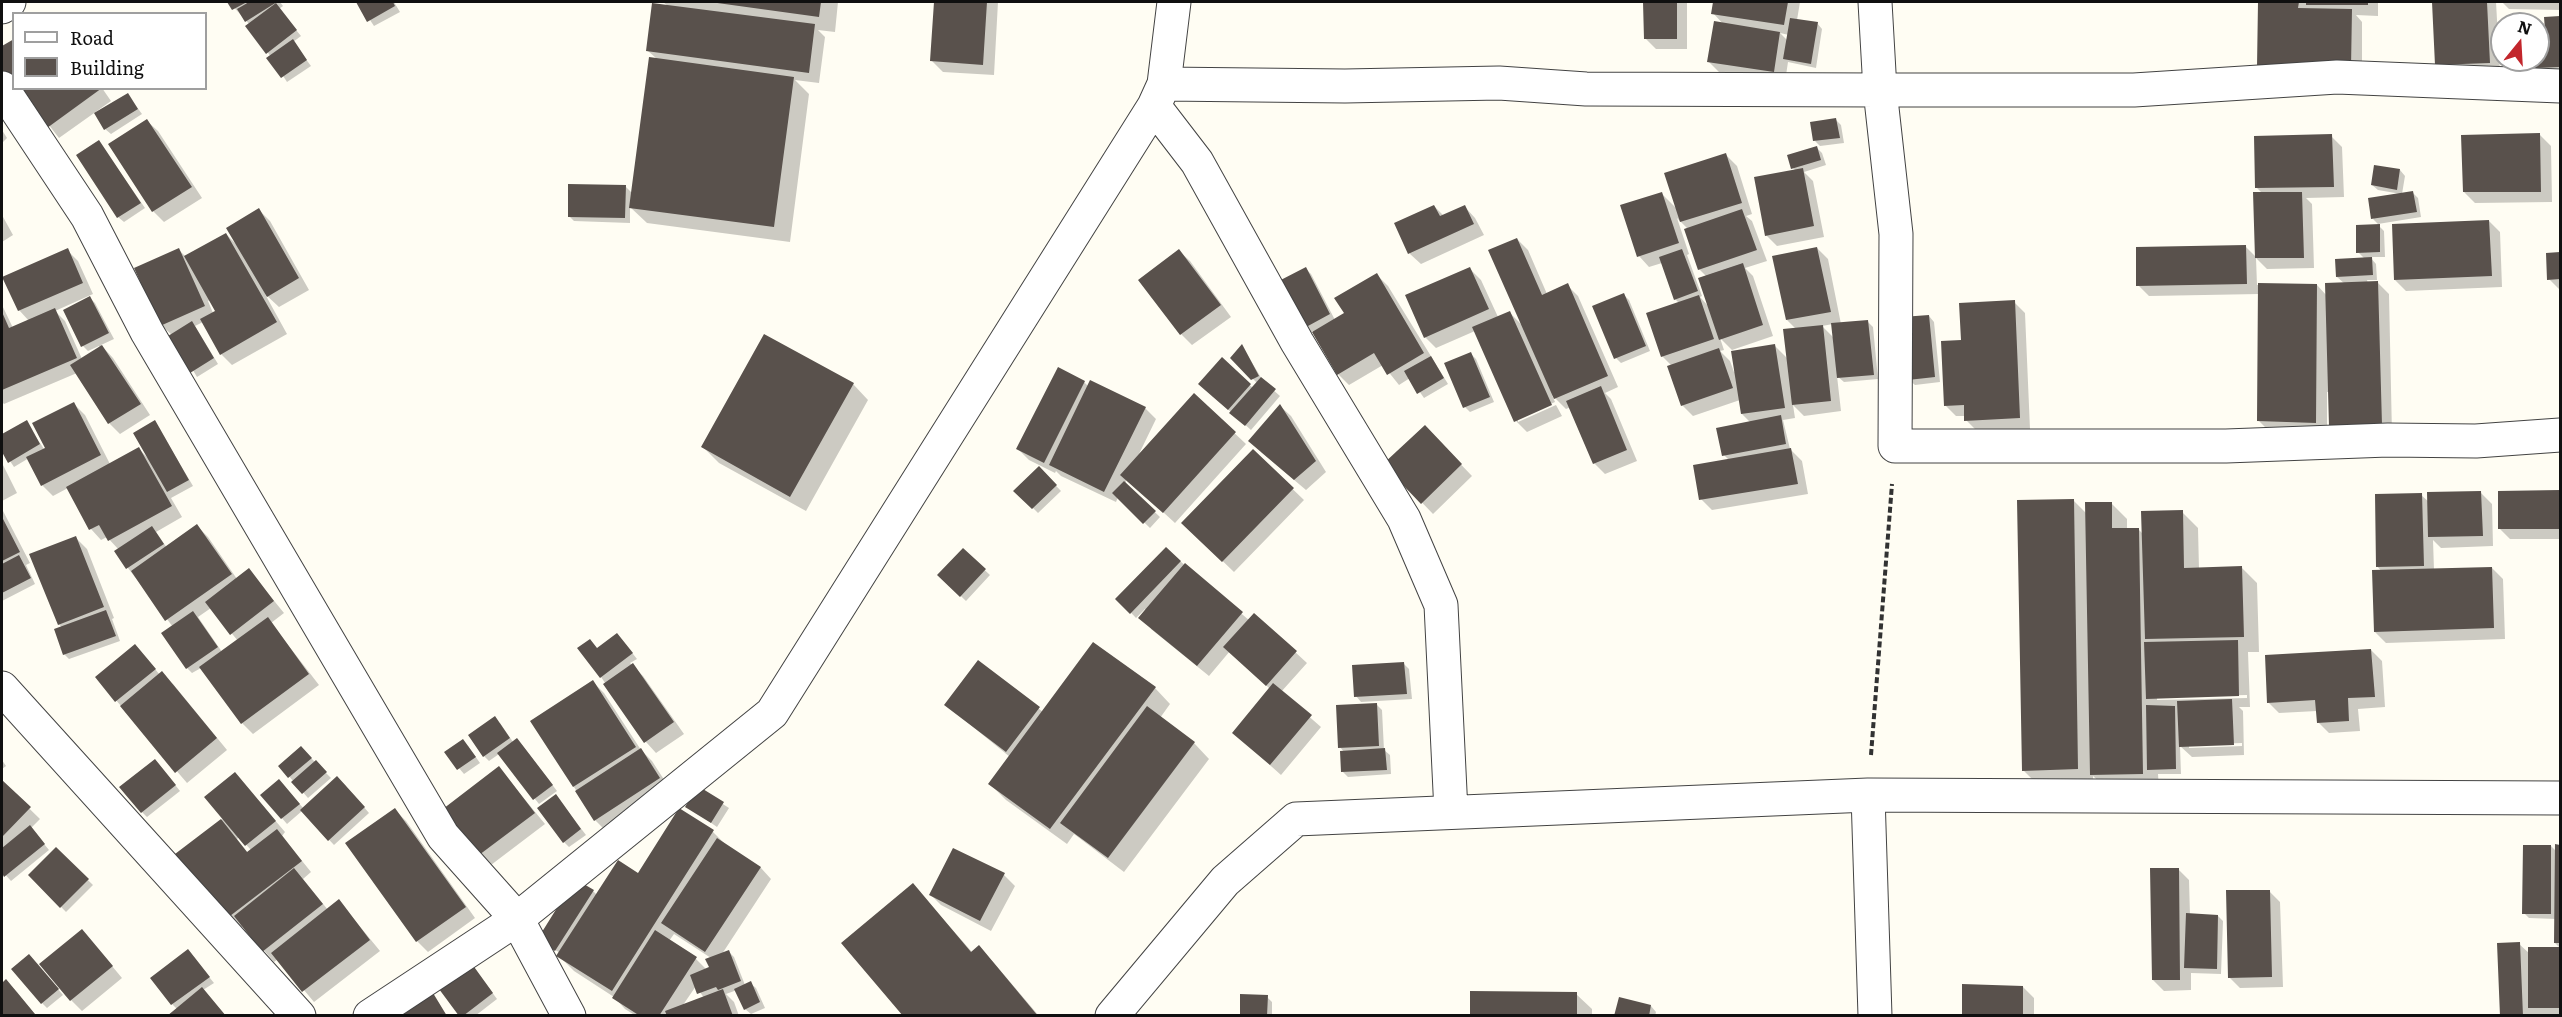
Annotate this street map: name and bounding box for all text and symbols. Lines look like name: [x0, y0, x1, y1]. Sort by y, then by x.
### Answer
legend: [12, 12, 207, 90]
north arrow: [2490, 12, 2550, 72]
text: N: [2515, 13, 2535, 40]
text: Road: [70, 24, 114, 51]
text: Building: [70, 54, 144, 81]

